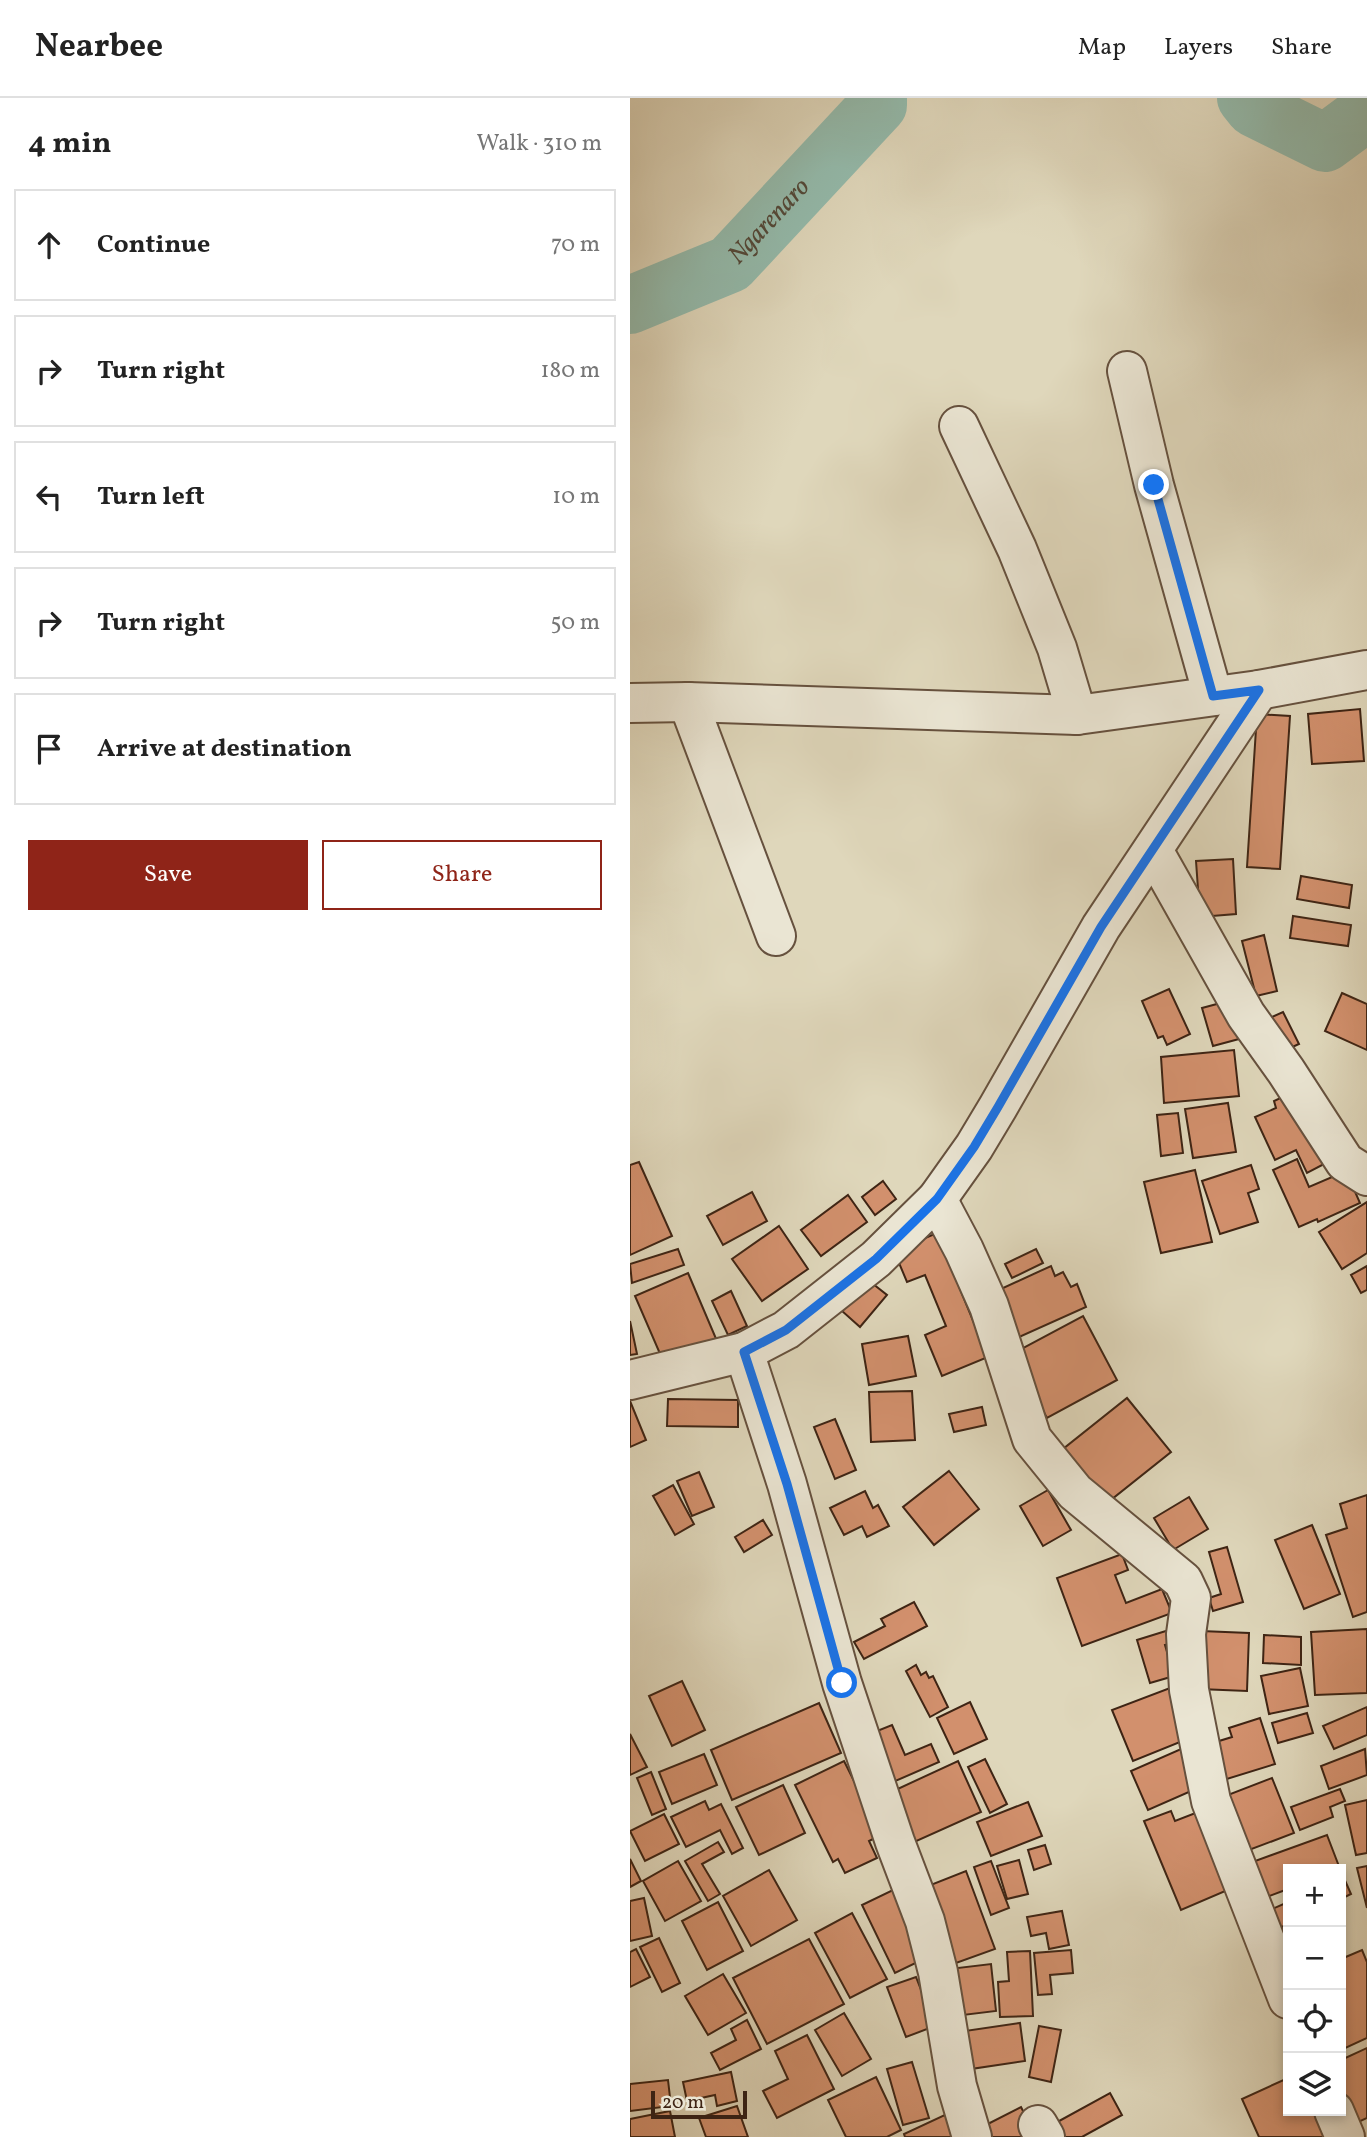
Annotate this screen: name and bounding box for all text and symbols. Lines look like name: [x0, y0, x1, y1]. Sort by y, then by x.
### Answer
text: Nearbee: [35, 25, 163, 71]
text: Map: [1078, 31, 1126, 65]
text: Layers: [1164, 31, 1233, 65]
text: Share: [1271, 31, 1332, 65]
text: 4 min: [28, 123, 112, 165]
text: Walk · 310 m: [476, 128, 602, 160]
water label: Ngarenaro: [720, 170, 819, 273]
icon: ahead: [30, 226, 68, 264]
text: Continue: [97, 227, 210, 263]
text: 70 m: [551, 229, 600, 261]
icon: right: [30, 352, 68, 390]
text: Turn right: [97, 353, 225, 389]
text: 180 m: [541, 355, 600, 387]
route end: [1138, 469, 1169, 500]
icon: left: [30, 478, 68, 516]
text: Turn left: [97, 479, 205, 515]
text: 10 m: [552, 481, 600, 513]
icon: right: [30, 604, 68, 642]
text: Turn right: [97, 605, 225, 641]
text: 50 m: [551, 607, 600, 639]
icon: arrive: [30, 730, 68, 768]
text: Arrive at destination: [97, 731, 352, 767]
button: Save: [28, 840, 308, 910]
button: Share: [322, 840, 602, 910]
route start: [826, 1667, 857, 1698]
map controls: [1283, 1864, 1346, 2116]
button: +: [1283, 1864, 1346, 1927]
button: −: [1283, 1927, 1346, 1990]
button: locate: [1283, 1990, 1346, 2053]
button: layers: [1283, 2053, 1346, 2116]
scale bar: [651, 2088, 747, 2120]
text: 20 m: [662, 2090, 704, 2116]

